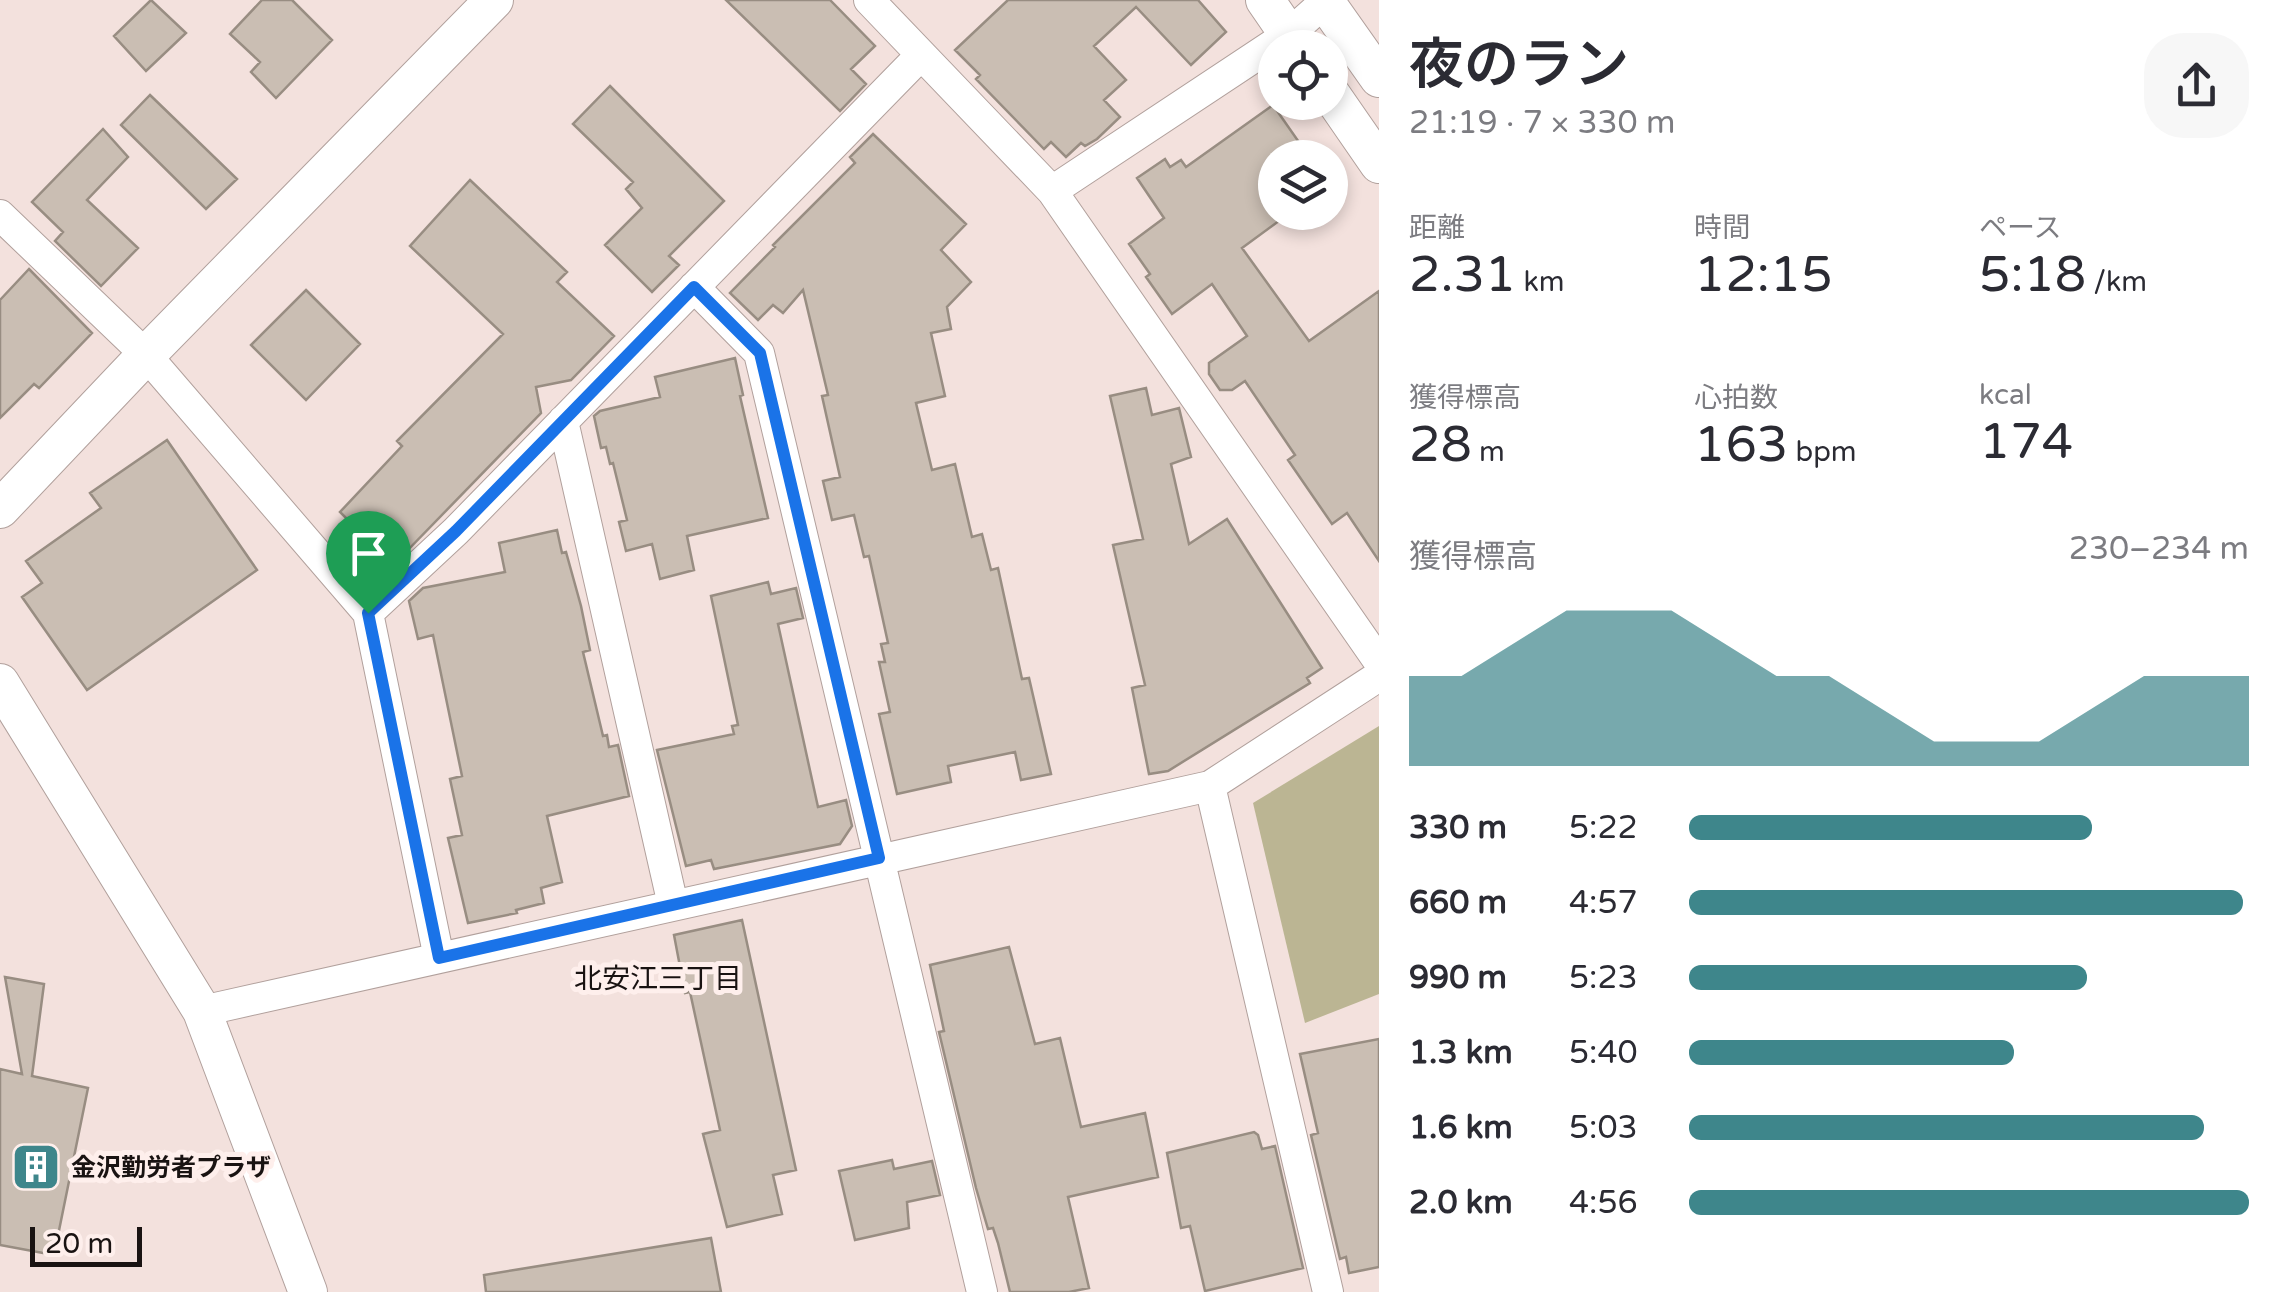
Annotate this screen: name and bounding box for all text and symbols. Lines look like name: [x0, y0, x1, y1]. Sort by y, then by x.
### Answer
map controls: [1258, 30, 1348, 230]
button: locate: [1258, 30, 1348, 120]
text: 夜のラン: [1409, 33, 1629, 99]
button: share: [2144, 33, 2249, 138]
text: 21:19 · 7 × 330 m: [1409, 104, 1675, 142]
button: layers: [1258, 140, 1348, 230]
text: 距離: [1409, 211, 1465, 245]
text: 時間: [1694, 211, 1750, 245]
text: ペース: [1979, 211, 2062, 245]
text: 2.31: [1409, 245, 1516, 305]
text: 12:15: [1694, 245, 1833, 305]
text: 5:18: [1979, 245, 2086, 305]
text: km: [1516, 265, 1564, 299]
text: /km: [2086, 265, 2147, 299]
text: kcal: [1979, 378, 2032, 412]
text: 獲得標高: [1409, 381, 1521, 415]
text: 心拍数: [1694, 381, 1778, 415]
text: 174: [1979, 412, 2073, 472]
text: 28: [1409, 415, 1472, 475]
text: 163: [1694, 415, 1788, 475]
text: m: [1472, 435, 1505, 469]
text: bpm: [1788, 435, 1857, 469]
pin: [326, 511, 411, 614]
icon: arrive: [341, 526, 396, 581]
text: 230–234 m: [2069, 530, 2249, 568]
text: 獲得標高: [1409, 538, 1537, 576]
text: 330 m: [1409, 809, 1507, 847]
text: 5:22: [1569, 809, 1638, 847]
text: 660 m: [1409, 884, 1507, 922]
text: 4:57: [1569, 884, 1638, 922]
text: 990 m: [1409, 959, 1507, 997]
text: 5:23: [1569, 959, 1638, 997]
district label: 北安江三丁目: [574, 962, 742, 996]
text: 1.3 km: [1409, 1034, 1513, 1072]
text: 5:40: [1569, 1034, 1638, 1072]
text: 1.6 km: [1409, 1109, 1513, 1147]
text: 5:03: [1569, 1109, 1638, 1147]
building icon: 金沢勤労者プラザ: [10, 1141, 62, 1193]
place label: 金沢勤労者プラザ: [71, 1153, 271, 1183]
text: 2.0 km: [1409, 1184, 1513, 1222]
text: 4:56: [1569, 1184, 1638, 1222]
scale bar: [30, 1222, 142, 1266]
text: 20 m: [45, 1227, 113, 1261]

